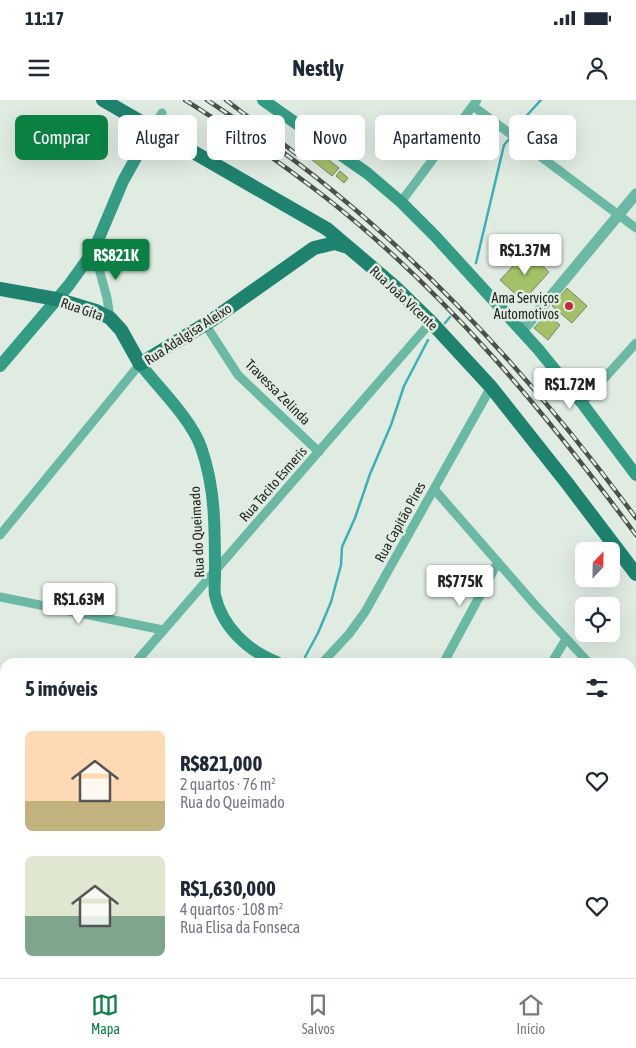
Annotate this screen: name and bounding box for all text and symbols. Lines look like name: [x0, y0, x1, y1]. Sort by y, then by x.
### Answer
text: 11:17: [25, 7, 64, 29]
icon: menu: [25, 54, 53, 82]
icon: person: [583, 54, 611, 82]
text: Nestly: [292, 55, 344, 81]
chip: Comprar: [15, 115, 108, 160]
chip: Alugar: [118, 115, 197, 160]
chip: Filtros: [207, 115, 285, 160]
chip: Novo: [295, 115, 365, 160]
chip: Apartamento: [375, 115, 499, 160]
chip: Casa: [509, 115, 576, 160]
pin: R$1.37M: [479, 234, 571, 276]
pin: R$821K: [75, 238, 157, 281]
text: R$1.37M: [500, 241, 550, 259]
text: R$821K: [93, 246, 139, 264]
street label: Rua João Vicente: [367, 263, 441, 333]
place label: Ama Serviços Automotivos: [492, 290, 559, 322]
street label: Rua Gita: [59, 294, 105, 324]
street label: Rua Adalgisa Aleixo: [142, 300, 234, 368]
marker: Ama Serviços Automotivos: [563, 300, 575, 312]
street label: Travessa Zelinda: [242, 356, 314, 428]
pin: R$1.72M: [524, 368, 616, 410]
text: R$1.72M: [545, 375, 595, 393]
street label: Rua Tacito Esmeris: [236, 443, 310, 525]
street label: Rua Capitão Pires: [371, 479, 429, 565]
street label: Rua do Queimado: [187, 486, 207, 578]
north arrow: [575, 542, 620, 588]
map controls: [575, 542, 620, 642]
pin: R$775K: [419, 564, 501, 607]
text: R$775K: [437, 572, 483, 590]
pin: R$1.63M: [33, 582, 125, 625]
text: R$1.63M: [54, 590, 104, 608]
button: locate: [575, 597, 620, 642]
icon: filters: [583, 674, 611, 702]
text: 5 imóveis: [25, 676, 98, 700]
icon: home: [65, 751, 125, 811]
text: R$821,000: [180, 751, 262, 775]
icon: heart: [583, 767, 611, 795]
text: 2 quartos · 76 m²: [180, 775, 276, 793]
text: Rua do Queimado: [180, 793, 285, 811]
icon: home: [65, 876, 125, 936]
text: R$1,630,000: [180, 876, 276, 900]
icon: heart: [583, 892, 611, 920]
text: 4 quartos · 108 m²: [180, 900, 283, 918]
text: Rua Elisa da Fonseca: [180, 918, 300, 936]
tab: Mapa: [91, 991, 120, 1037]
tab: Salvos: [302, 991, 335, 1037]
tab: Início: [517, 991, 545, 1037]

